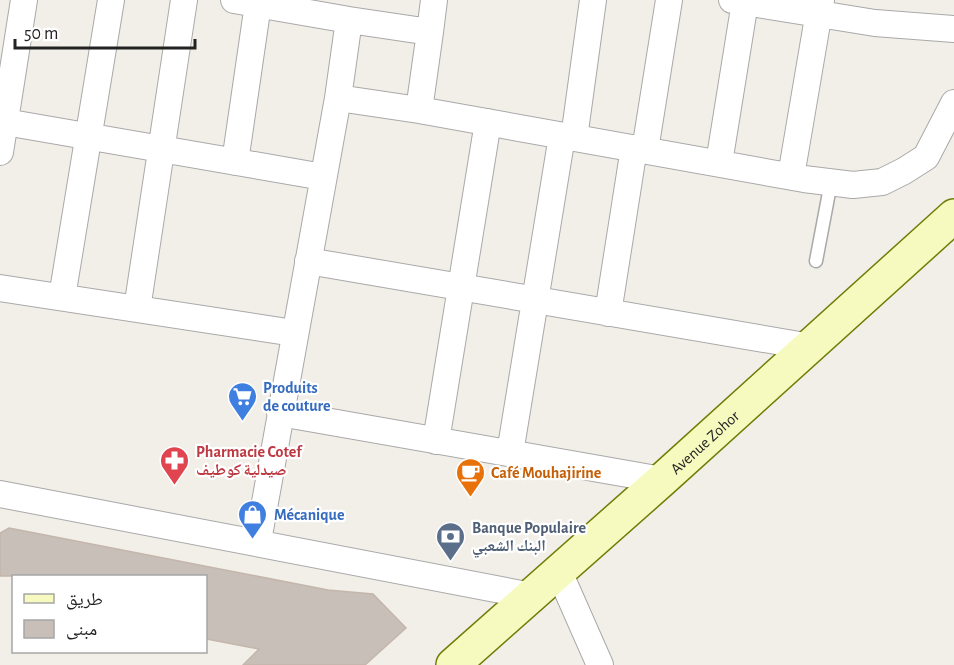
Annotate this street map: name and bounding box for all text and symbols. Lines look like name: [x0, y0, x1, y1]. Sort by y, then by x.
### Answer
scale bar: [15, 12, 195, 50]
text: 50 m: [24, 25, 58, 43]
supermarket icon: Produits de couture: [226, 380, 258, 422]
place label: Produits de couture: [263, 380, 331, 414]
street label: Avenue Zohor: [667, 407, 743, 478]
pharmacy icon: Pharmacie Cotef صيدلية كوطيف: [159, 444, 191, 486]
place label: Pharmacie Cotef صيدلية كوطيف: [196, 444, 303, 478]
cafe icon: Café Mouhajirine: [454, 456, 486, 498]
place label: Café Mouhajirine: [491, 465, 602, 482]
shop icon: Mécanique: [237, 498, 269, 540]
place label: Mécanique: [274, 507, 345, 523]
bank icon: Banque Populaire البنك الشعبي: [435, 520, 467, 562]
place label: Banque Populaire البنك الشعبي: [472, 520, 586, 558]
legend: [12, 575, 207, 653]
text: طريق: [66, 591, 103, 610]
text: مبنى: [66, 621, 97, 640]

